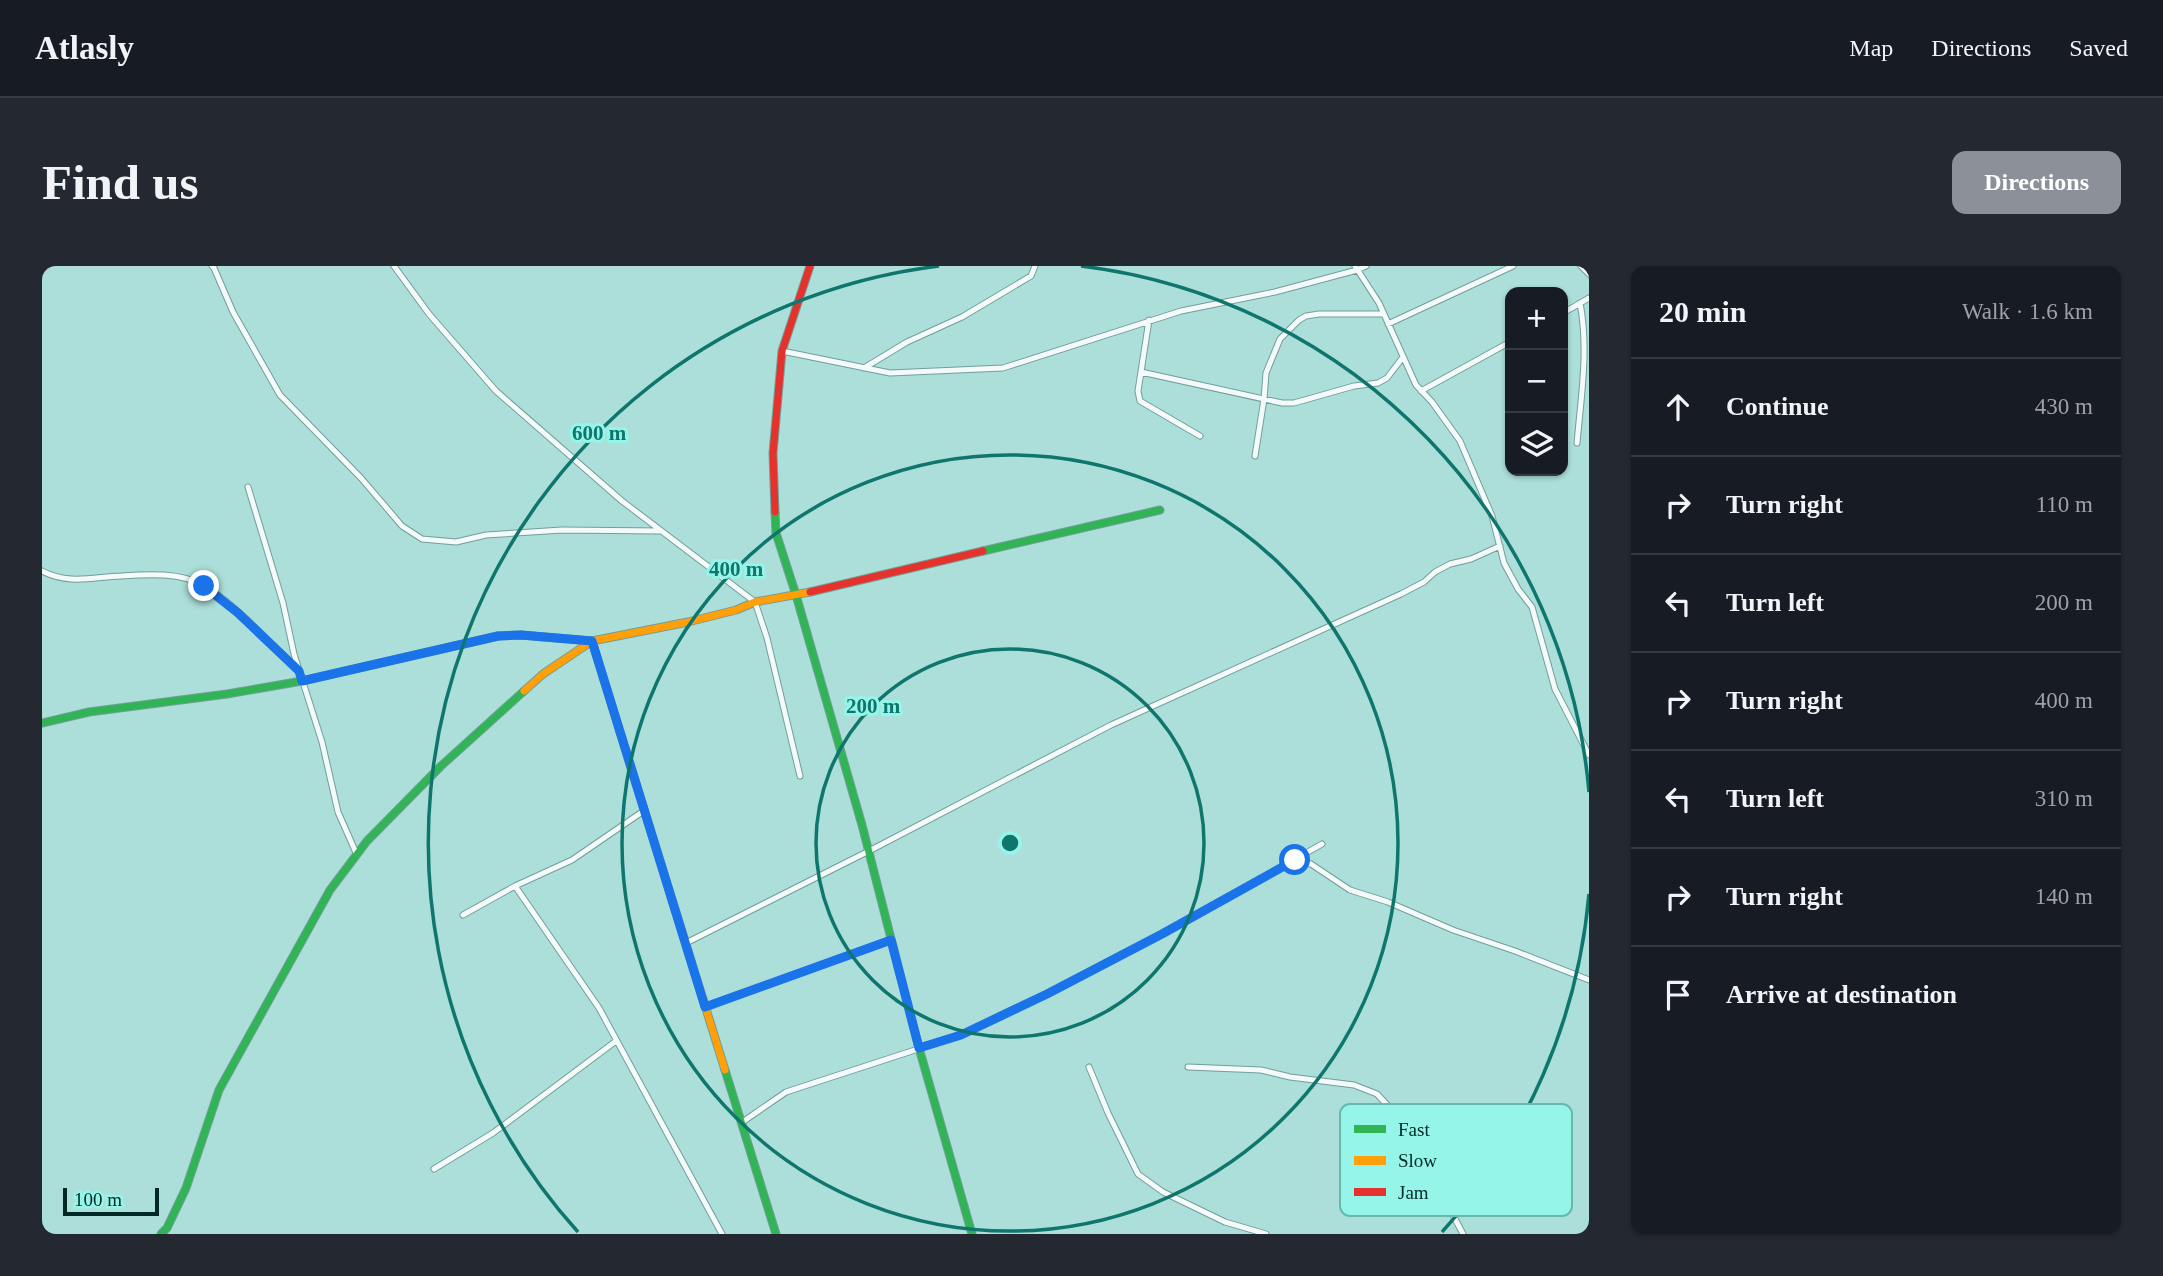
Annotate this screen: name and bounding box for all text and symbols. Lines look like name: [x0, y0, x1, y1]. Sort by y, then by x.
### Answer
text: Atlasly: [35, 30, 134, 66]
text: Map: [1849, 35, 1893, 61]
text: Directions: [1931, 35, 2031, 61]
text: Saved: [2069, 35, 2128, 61]
button: Directions: [1952, 151, 2121, 214]
text: Find us: [42, 155, 199, 210]
map controls: [1505, 287, 1568, 476]
button: +: [1505, 287, 1568, 350]
text: 20 min: [1659, 295, 1747, 328]
text: Walk · 1.6 km: [1962, 299, 2093, 324]
button: −: [1505, 350, 1568, 413]
icon: ahead: [1659, 388, 1697, 426]
text: Continue: [1726, 392, 1829, 421]
text: 430 m: [2035, 394, 2093, 419]
button: layers: [1505, 413, 1568, 476]
text: 600 m: [572, 421, 627, 445]
icon: right: [1659, 486, 1697, 524]
text: Turn right: [1726, 490, 1843, 519]
text: 110 m: [2036, 492, 2093, 517]
text: 400 m: [709, 557, 764, 581]
route end: [188, 570, 219, 601]
icon: left: [1659, 584, 1697, 622]
text: Turn left: [1726, 588, 1824, 617]
text: 200 m: [2035, 590, 2093, 615]
icon: right: [1659, 682, 1697, 720]
text: Turn right: [1726, 686, 1843, 715]
text: 400 m: [2035, 688, 2093, 713]
text: 200 m: [846, 694, 901, 718]
icon: left: [1659, 780, 1697, 818]
text: Turn left: [1726, 784, 1824, 813]
text: 310 m: [2035, 786, 2093, 811]
centre of rings: [998, 831, 1022, 855]
route start: [1279, 844, 1310, 875]
icon: right: [1659, 878, 1697, 916]
text: Turn right: [1726, 882, 1843, 911]
text: 140 m: [2035, 884, 2093, 909]
icon: arrive: [1659, 976, 1697, 1014]
text: Arrive at destination: [1726, 980, 1957, 1009]
legend: [1340, 1104, 1572, 1216]
text: Fast: [1398, 1119, 1430, 1140]
text: Slow: [1398, 1150, 1437, 1171]
text: Jam: [1398, 1182, 1429, 1203]
scale bar: [63, 1185, 159, 1217]
text: 100 m: [74, 1189, 122, 1210]

